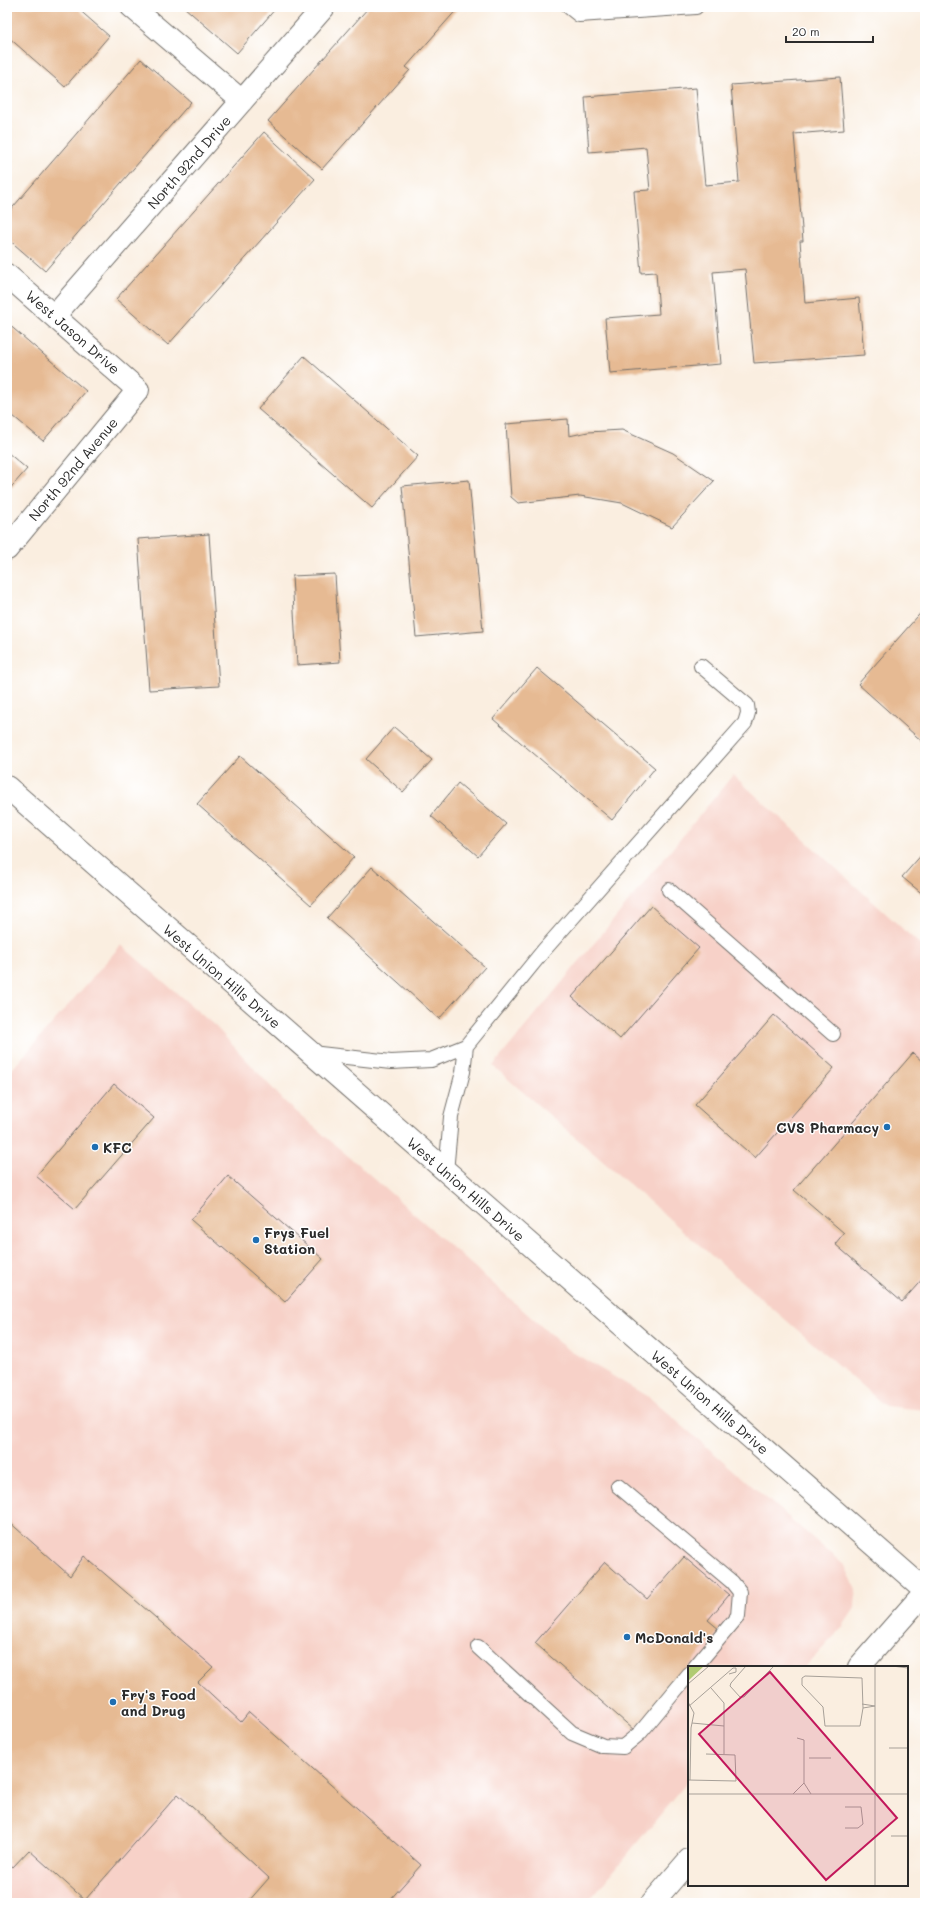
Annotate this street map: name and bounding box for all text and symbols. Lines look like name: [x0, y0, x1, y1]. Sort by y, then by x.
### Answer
scale bar: [786, 18, 873, 44]
text: 20 m: [792, 23, 820, 39]
street label: North 92nd Drive: [143, 111, 235, 213]
street label: West Jason Drive: [22, 286, 124, 378]
street label: North 92nd Avenue: [24, 413, 122, 525]
street label: West Union Hills Drive: [159, 920, 285, 1032]
place label: CVS Pharmacy: [776, 1118, 879, 1137]
marker: CVS Pharmacy: [882, 1122, 892, 1132]
street label: West Union Hills Drive: [403, 1133, 529, 1245]
place label: KFC: [103, 1138, 132, 1157]
marker: KFC: [90, 1142, 100, 1152]
place label: Frys Fuel Station: [264, 1223, 329, 1258]
marker: Frys Fuel Station: [251, 1235, 261, 1245]
street label: West Union Hills Drive: [647, 1346, 773, 1458]
place label: McDonald's: [635, 1628, 713, 1647]
marker: McDonald's: [622, 1632, 632, 1642]
inset map: [688, 1666, 908, 1886]
place label: Fry's Food and Drug: [121, 1685, 196, 1720]
marker: Fry's Food and Drug: [108, 1697, 118, 1707]

